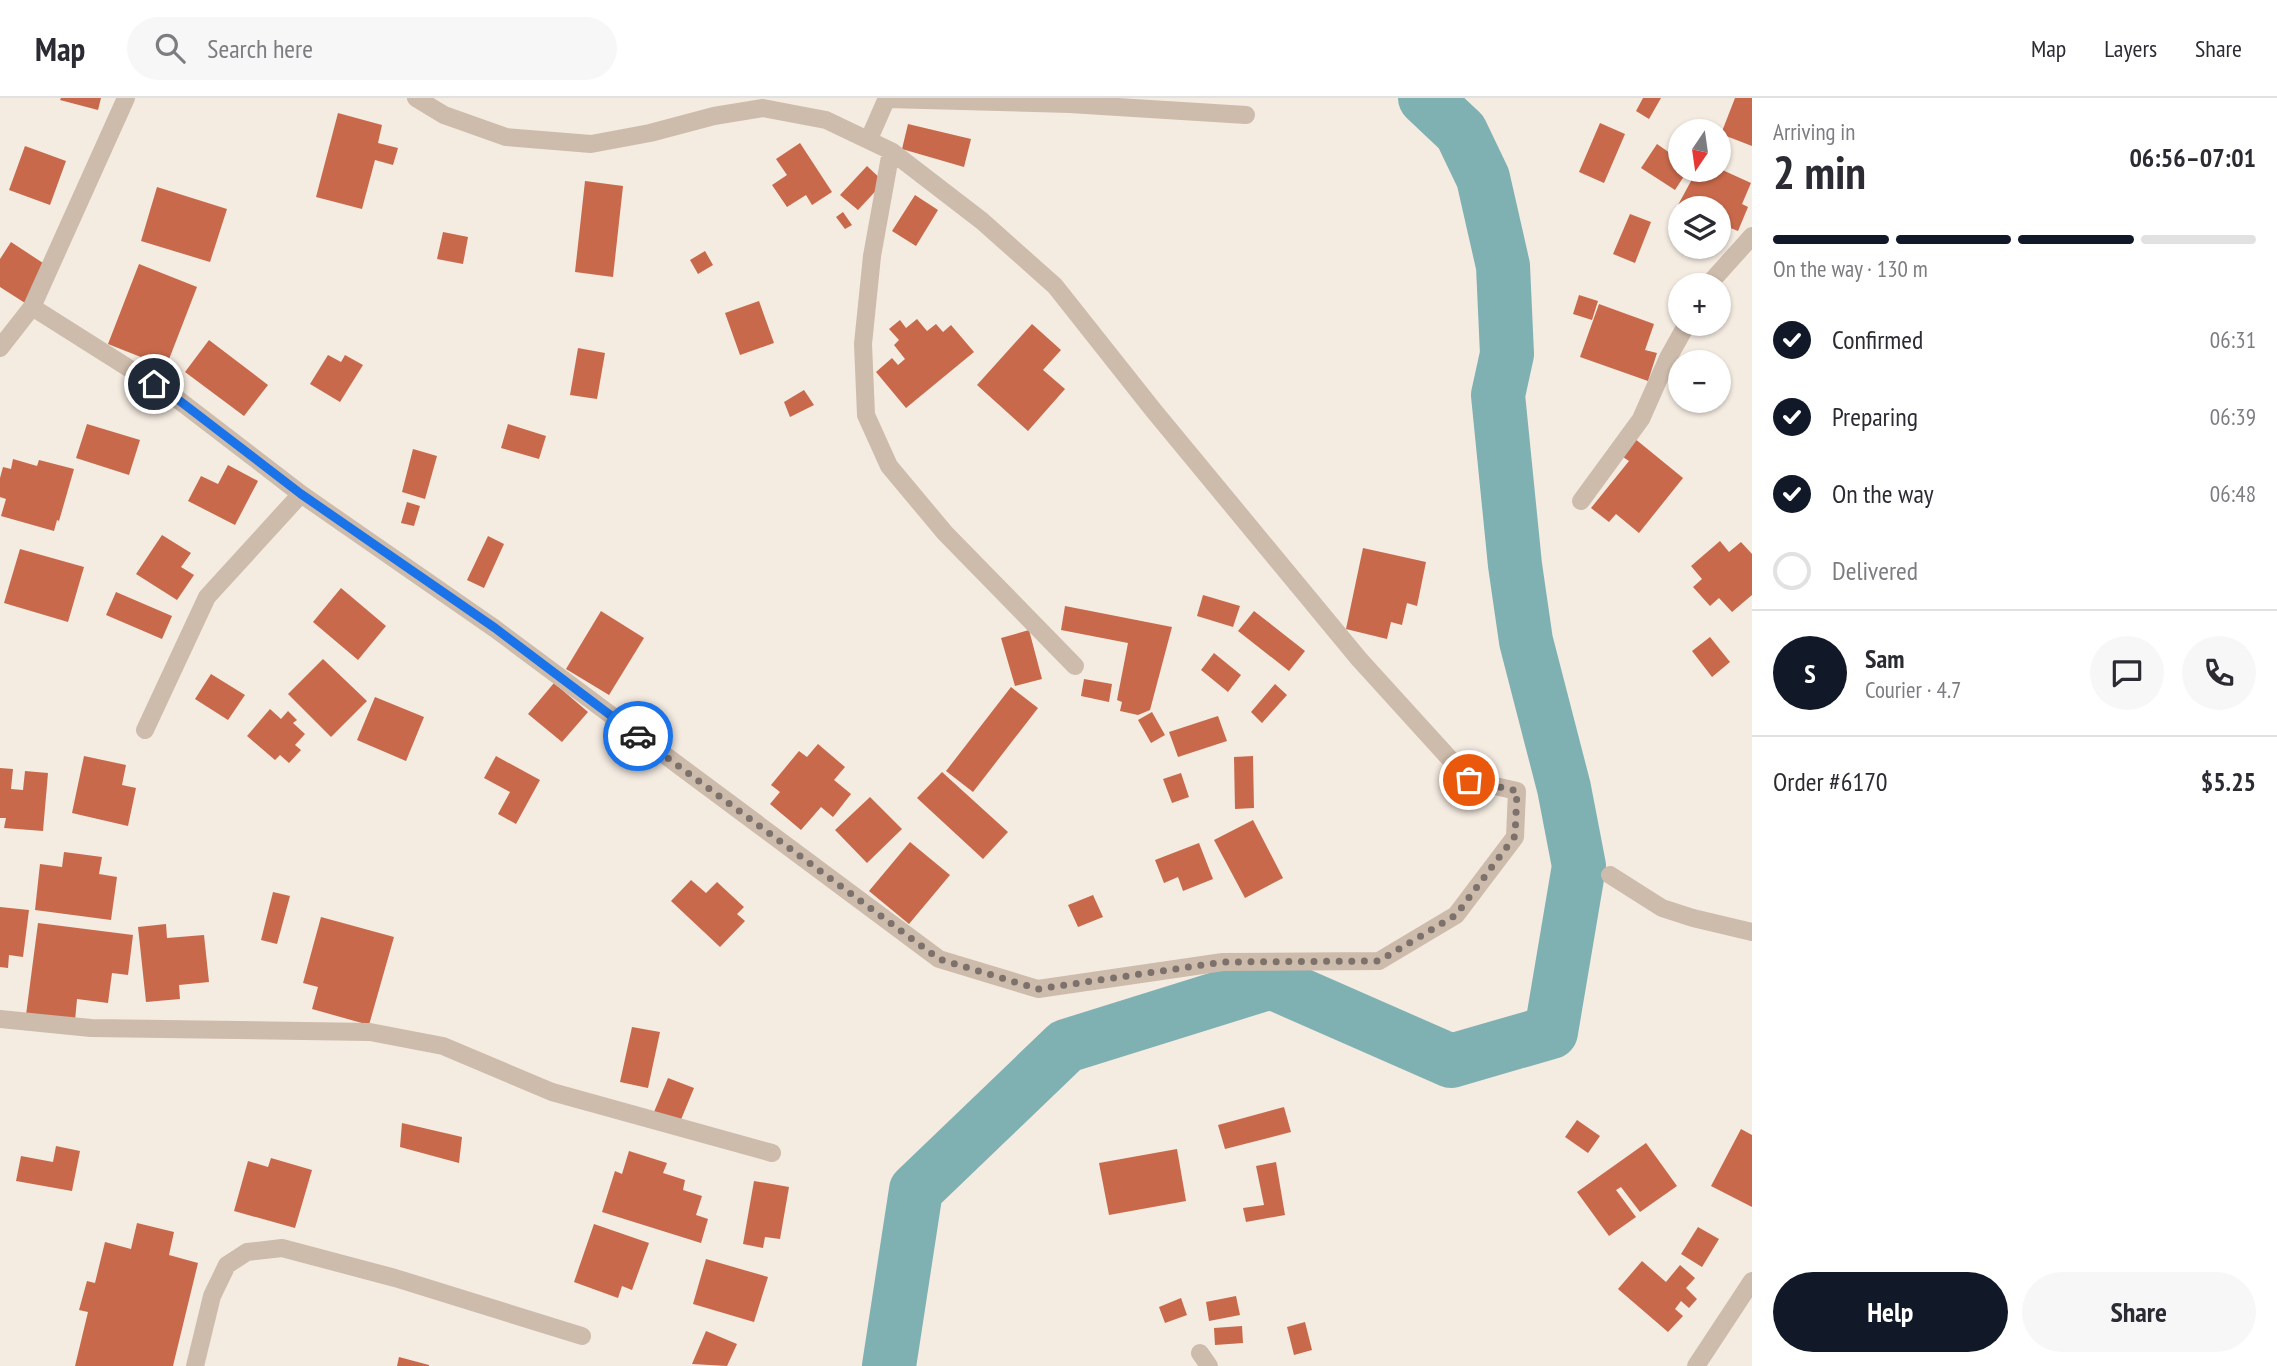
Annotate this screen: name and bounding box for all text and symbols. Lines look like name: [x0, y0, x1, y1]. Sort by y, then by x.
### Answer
search box: [127, 17, 617, 80]
text: Map: [35, 27, 85, 70]
icon: search: [151, 29, 189, 67]
text: Search here: [207, 32, 313, 65]
text: Map: [2031, 33, 2066, 64]
text: Layers: [2104, 33, 2157, 64]
text: Share: [2195, 33, 2242, 64]
text: Arriving in: [1773, 117, 1855, 146]
north arrow: [1668, 119, 1731, 182]
map controls: [1668, 119, 1731, 413]
text: 06:56–07:01: [2129, 141, 2256, 174]
text: 2 min: [1773, 142, 1866, 202]
button: layers: [1668, 196, 1731, 259]
text: On the way · 130 m: [1773, 254, 1928, 283]
button: +: [1668, 273, 1731, 336]
icon: check: [1773, 321, 1811, 359]
text: Confirmed: [1832, 323, 1923, 356]
text: 06:31: [2210, 325, 2256, 354]
button: −: [1668, 350, 1731, 413]
pin: [124, 354, 184, 414]
icon: home: [135, 365, 173, 403]
icon: check: [1773, 398, 1811, 436]
text: Preparing: [1832, 400, 1918, 433]
text: 06:39: [2210, 402, 2256, 431]
icon: check: [1773, 475, 1811, 513]
text: On the way: [1832, 477, 1934, 510]
text: 06:48: [2210, 479, 2256, 508]
text: Delivered: [1832, 554, 1918, 587]
button: chat: [2090, 636, 2164, 710]
button: phone: [2182, 636, 2256, 710]
text: Sam: [1865, 642, 1904, 675]
text: S: [1804, 657, 1816, 690]
text: Courier · 4.7: [1865, 675, 1961, 704]
courier: [603, 701, 673, 771]
icon: car: [619, 717, 657, 755]
pin: [1439, 750, 1499, 810]
icon: bag: [1450, 761, 1488, 799]
text: Order #6170: [1773, 765, 1888, 798]
text: $5.25: [2201, 765, 2256, 798]
button: Help: [1773, 1272, 2008, 1352]
button: Share: [2022, 1272, 2256, 1352]

